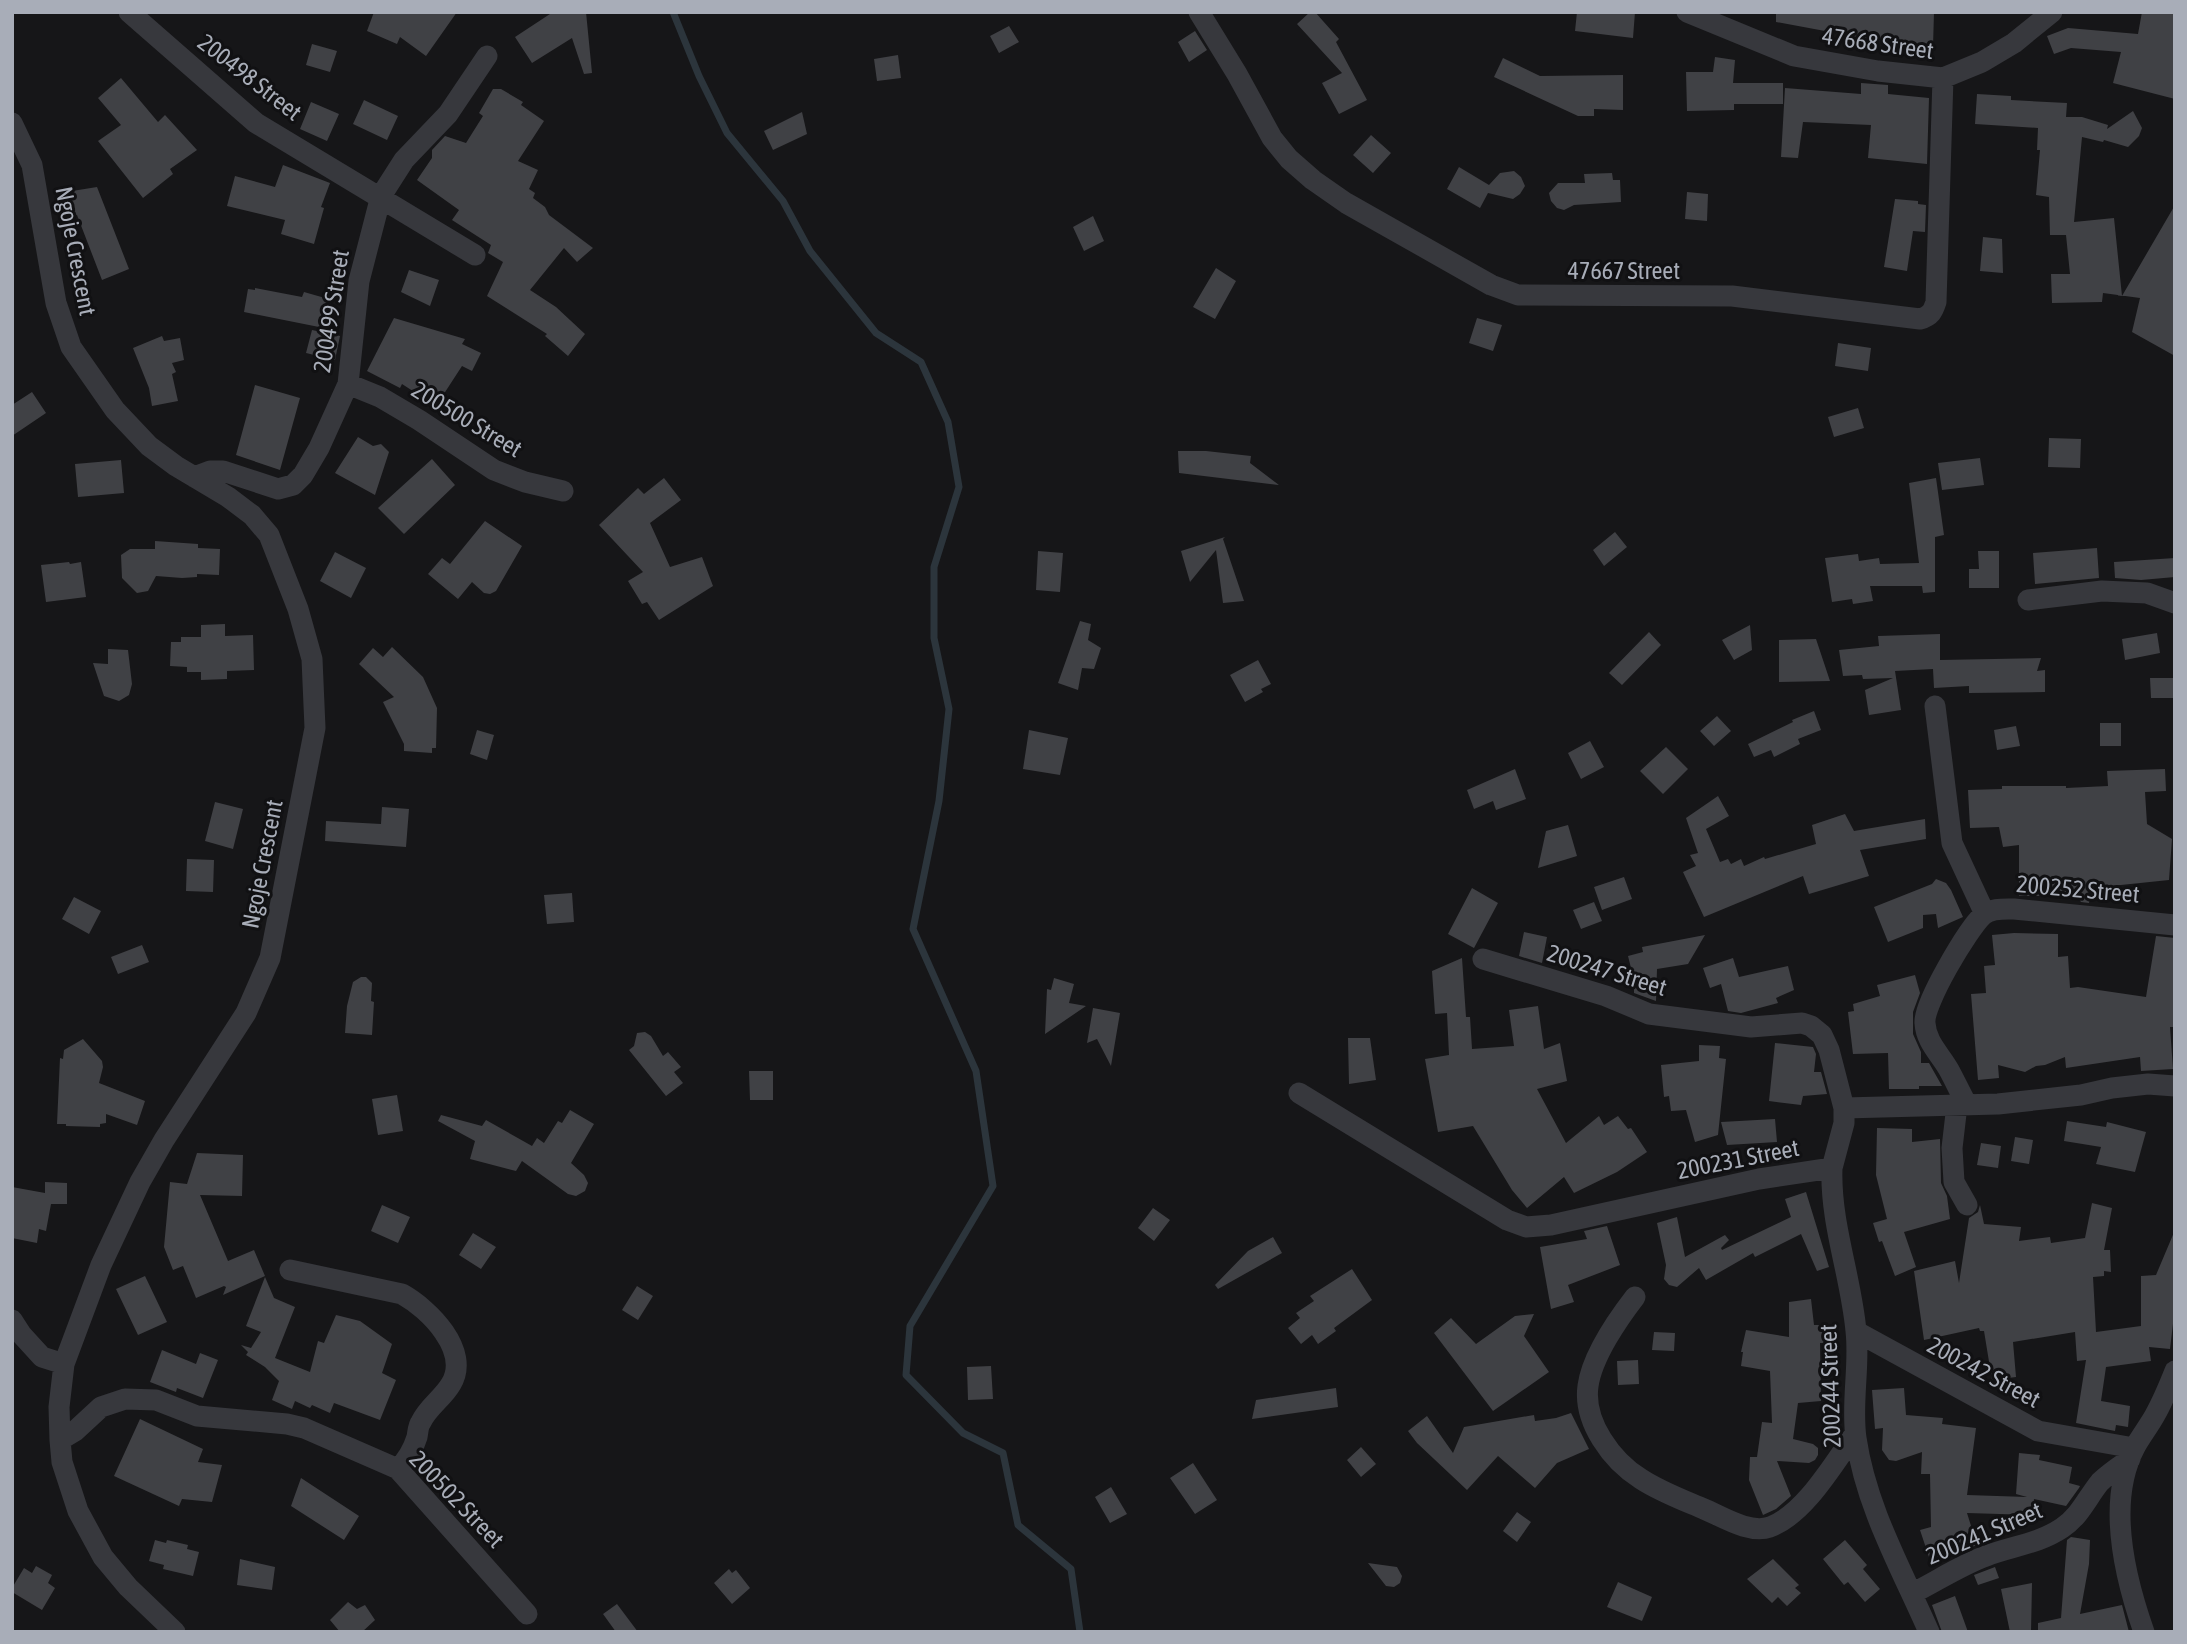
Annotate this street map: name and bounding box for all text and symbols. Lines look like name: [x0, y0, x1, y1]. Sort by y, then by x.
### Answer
street label: 47668 Street: [1820, 22, 1936, 64]
street label: 200498 Street: [193, 28, 307, 126]
street label: Ngoje Crescent: [50, 184, 102, 318]
street label: 200499 Street: [308, 248, 354, 374]
street label: 47667 Street: [1568, 257, 1680, 284]
street label: 200500 Street: [407, 376, 527, 462]
street label: Ngoje Crescent: [236, 797, 288, 931]
street label: 200252 Street: [2015, 870, 2141, 908]
street label: 200247 Street: [1544, 939, 1670, 1001]
street label: 200231 Street: [1675, 1134, 1801, 1184]
street label: 200244 Street: [1814, 1324, 1846, 1448]
street label: 200242 Street: [1923, 1331, 2045, 1413]
street label: 200502 Street: [404, 1445, 510, 1553]
street label: 200241 Street: [1922, 1496, 2046, 1570]

